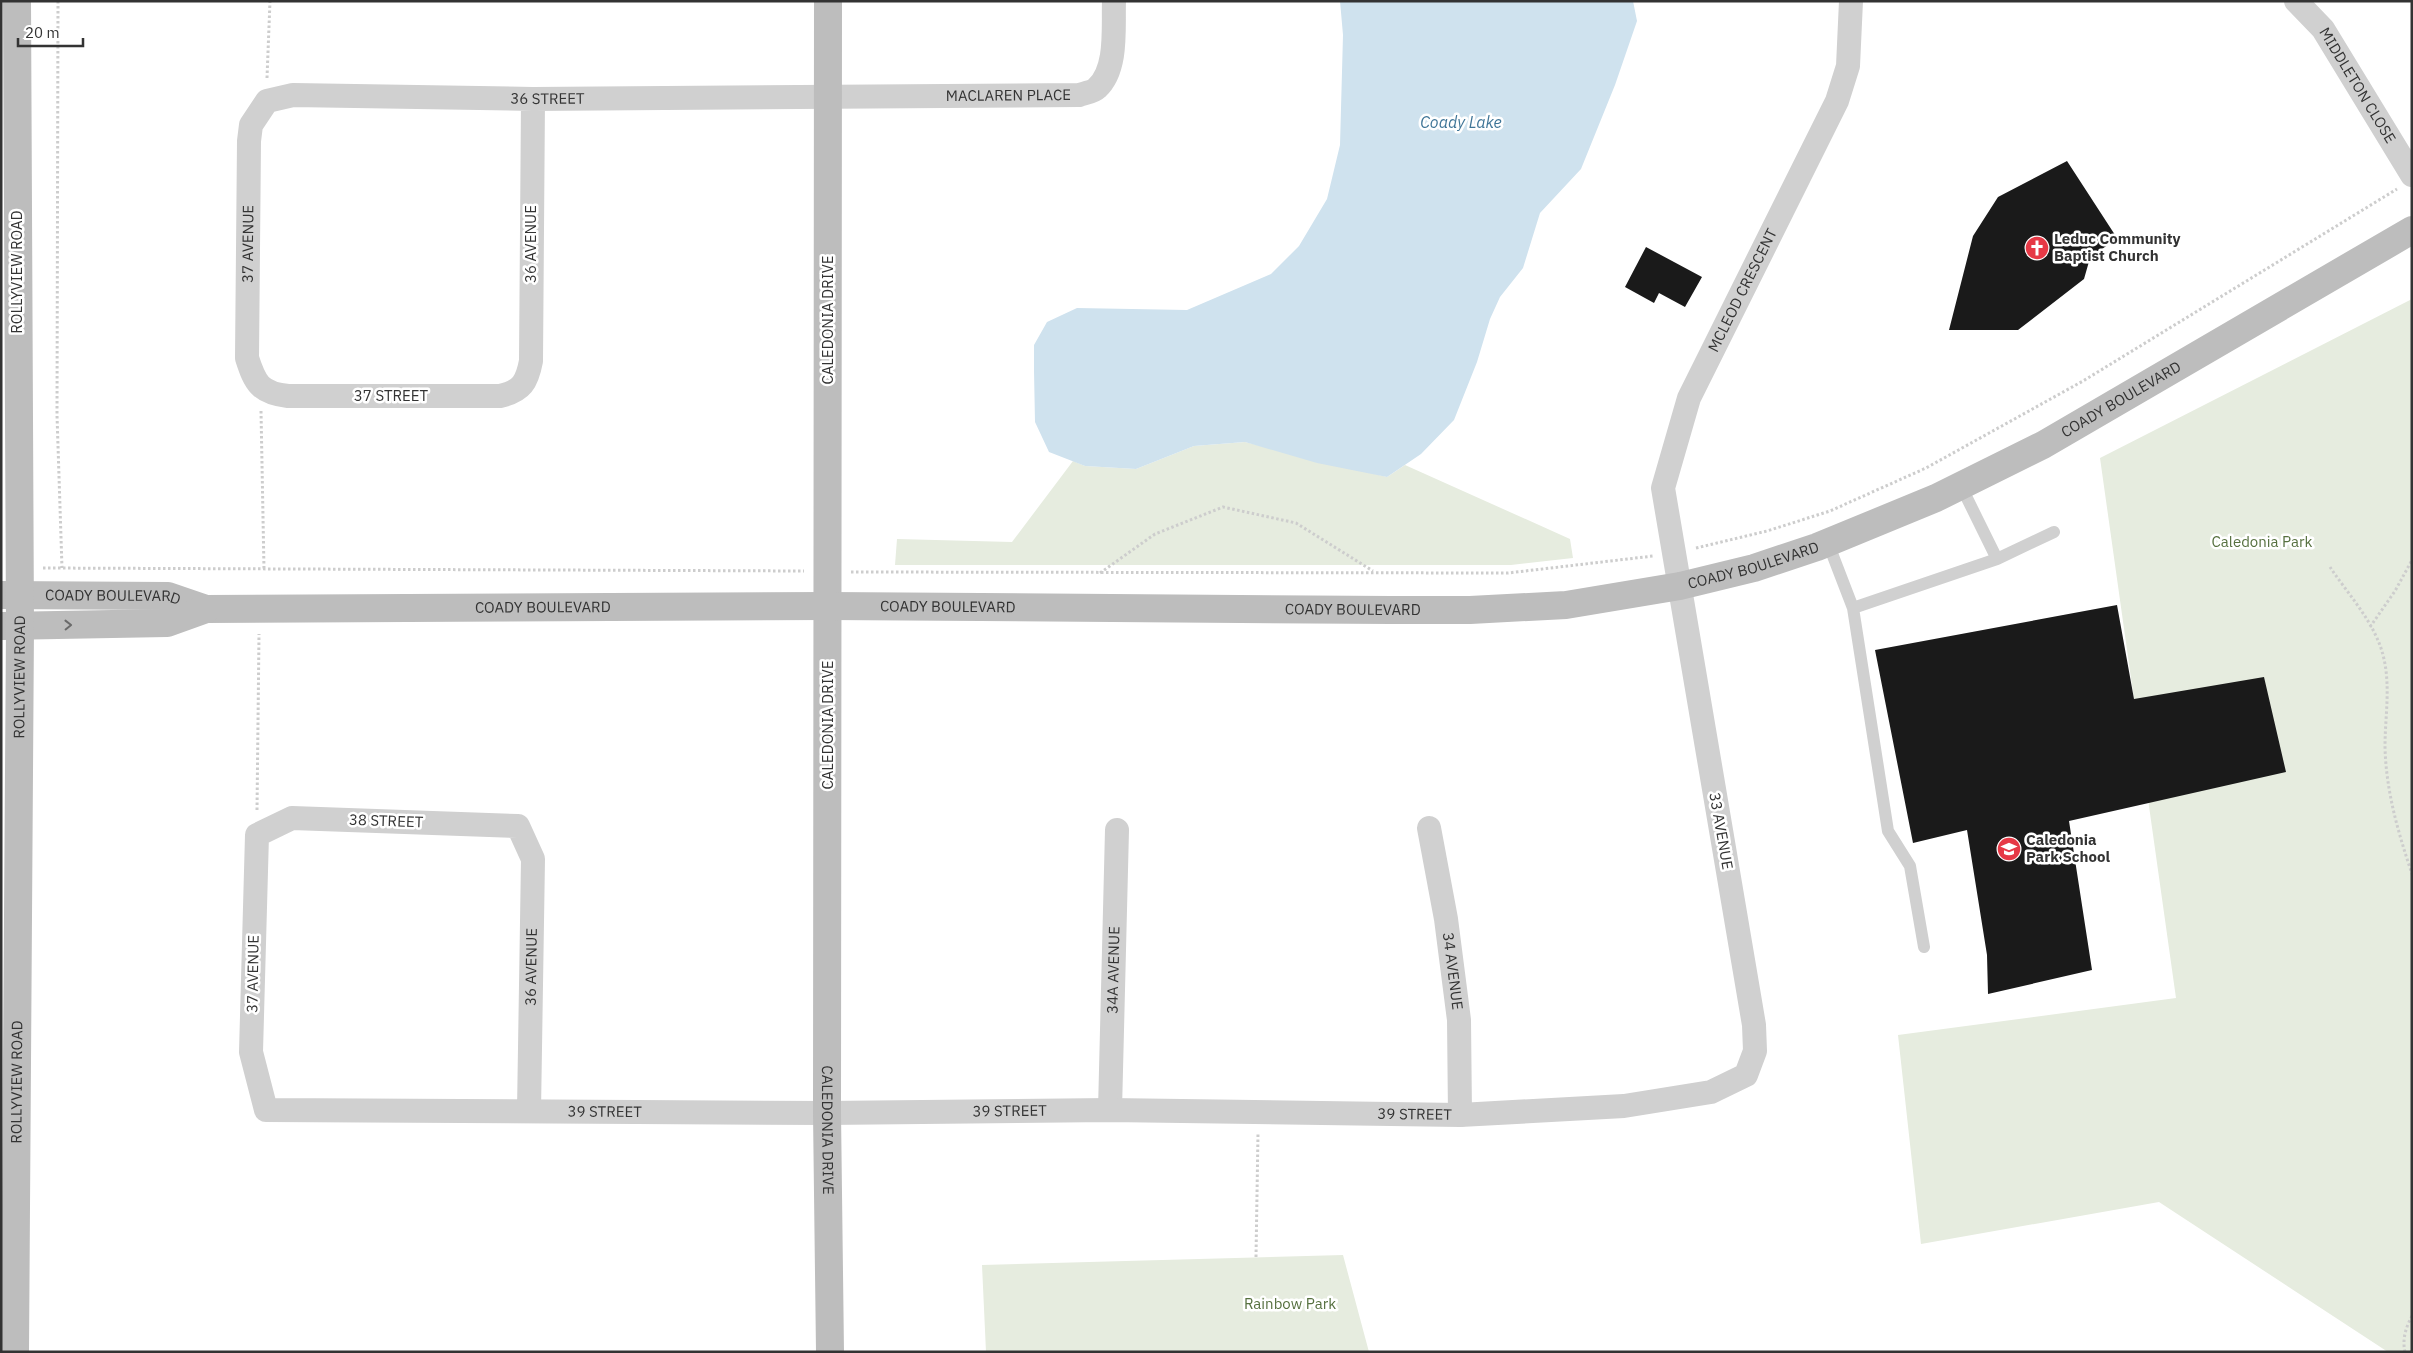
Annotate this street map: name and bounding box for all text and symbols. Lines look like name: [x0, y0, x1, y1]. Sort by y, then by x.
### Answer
scale bar: [18, 15, 82, 47]
text: 20 m: [25, 23, 60, 42]
street label: MIDDLETON CLOSE: [2315, 24, 2400, 147]
street label: MACLAREN PLACE: [946, 85, 1071, 105]
street label: 36 STREET: [510, 89, 585, 108]
water label: Coady Lake: [1420, 112, 1502, 132]
street label: 37 AVENUE: [238, 205, 257, 283]
street label: 36 AVENUE: [521, 205, 540, 283]
street label: ROLLYVIEW ROAD: [7, 210, 26, 334]
street label: MCLEOD CRESCENT: [1703, 225, 1781, 355]
place label: Leduc Community Baptist Church: [2054, 229, 2181, 265]
church icon: Leduc Community Baptist Church: [2024, 235, 2050, 261]
street label: CALEDONIA DRIVE: [818, 255, 837, 385]
street label: COADY BOULEVARD: [2057, 357, 2184, 441]
street label: 37 STREET: [354, 386, 429, 405]
park label: Caledonia Park: [2212, 532, 2313, 551]
street label: COADY BOULEVARD: [1686, 537, 1821, 593]
street label: COADY BOULEVARD: [45, 585, 183, 609]
street label: COADY BOULEVARD: [880, 596, 1016, 616]
street label: COADY BOULEVARD: [475, 597, 611, 617]
street label: COADY BOULEVARD: [1285, 599, 1421, 619]
street label: ROLLYVIEW ROAD: [9, 615, 29, 739]
one-way arrow: [65, 620, 73, 630]
street label: CALEDONIA DRIVE: [818, 660, 837, 790]
street label: 33 AVENUE: [1705, 791, 1738, 871]
street label: 38 STREET: [349, 810, 424, 831]
place label: Caledonia Park School: [2026, 830, 2110, 866]
school or university icon: Caledonia Park School: [1996, 836, 2022, 862]
street label: 34A AVENUE: [1102, 926, 1124, 1014]
street label: 36 AVENUE: [521, 928, 541, 1006]
street label: 34 AVENUE: [1439, 931, 1468, 1011]
street label: 37 AVENUE: [242, 935, 263, 1013]
street label: ROLLYVIEW ROAD: [6, 1020, 26, 1144]
street label: CALEDONIA DRIVE: [818, 1065, 838, 1195]
street label: 39 STREET: [972, 1101, 1047, 1120]
street label: 39 STREET: [567, 1102, 642, 1121]
street label: 39 STREET: [1377, 1104, 1452, 1124]
park label: Rainbow Park: [1244, 1294, 1336, 1313]

